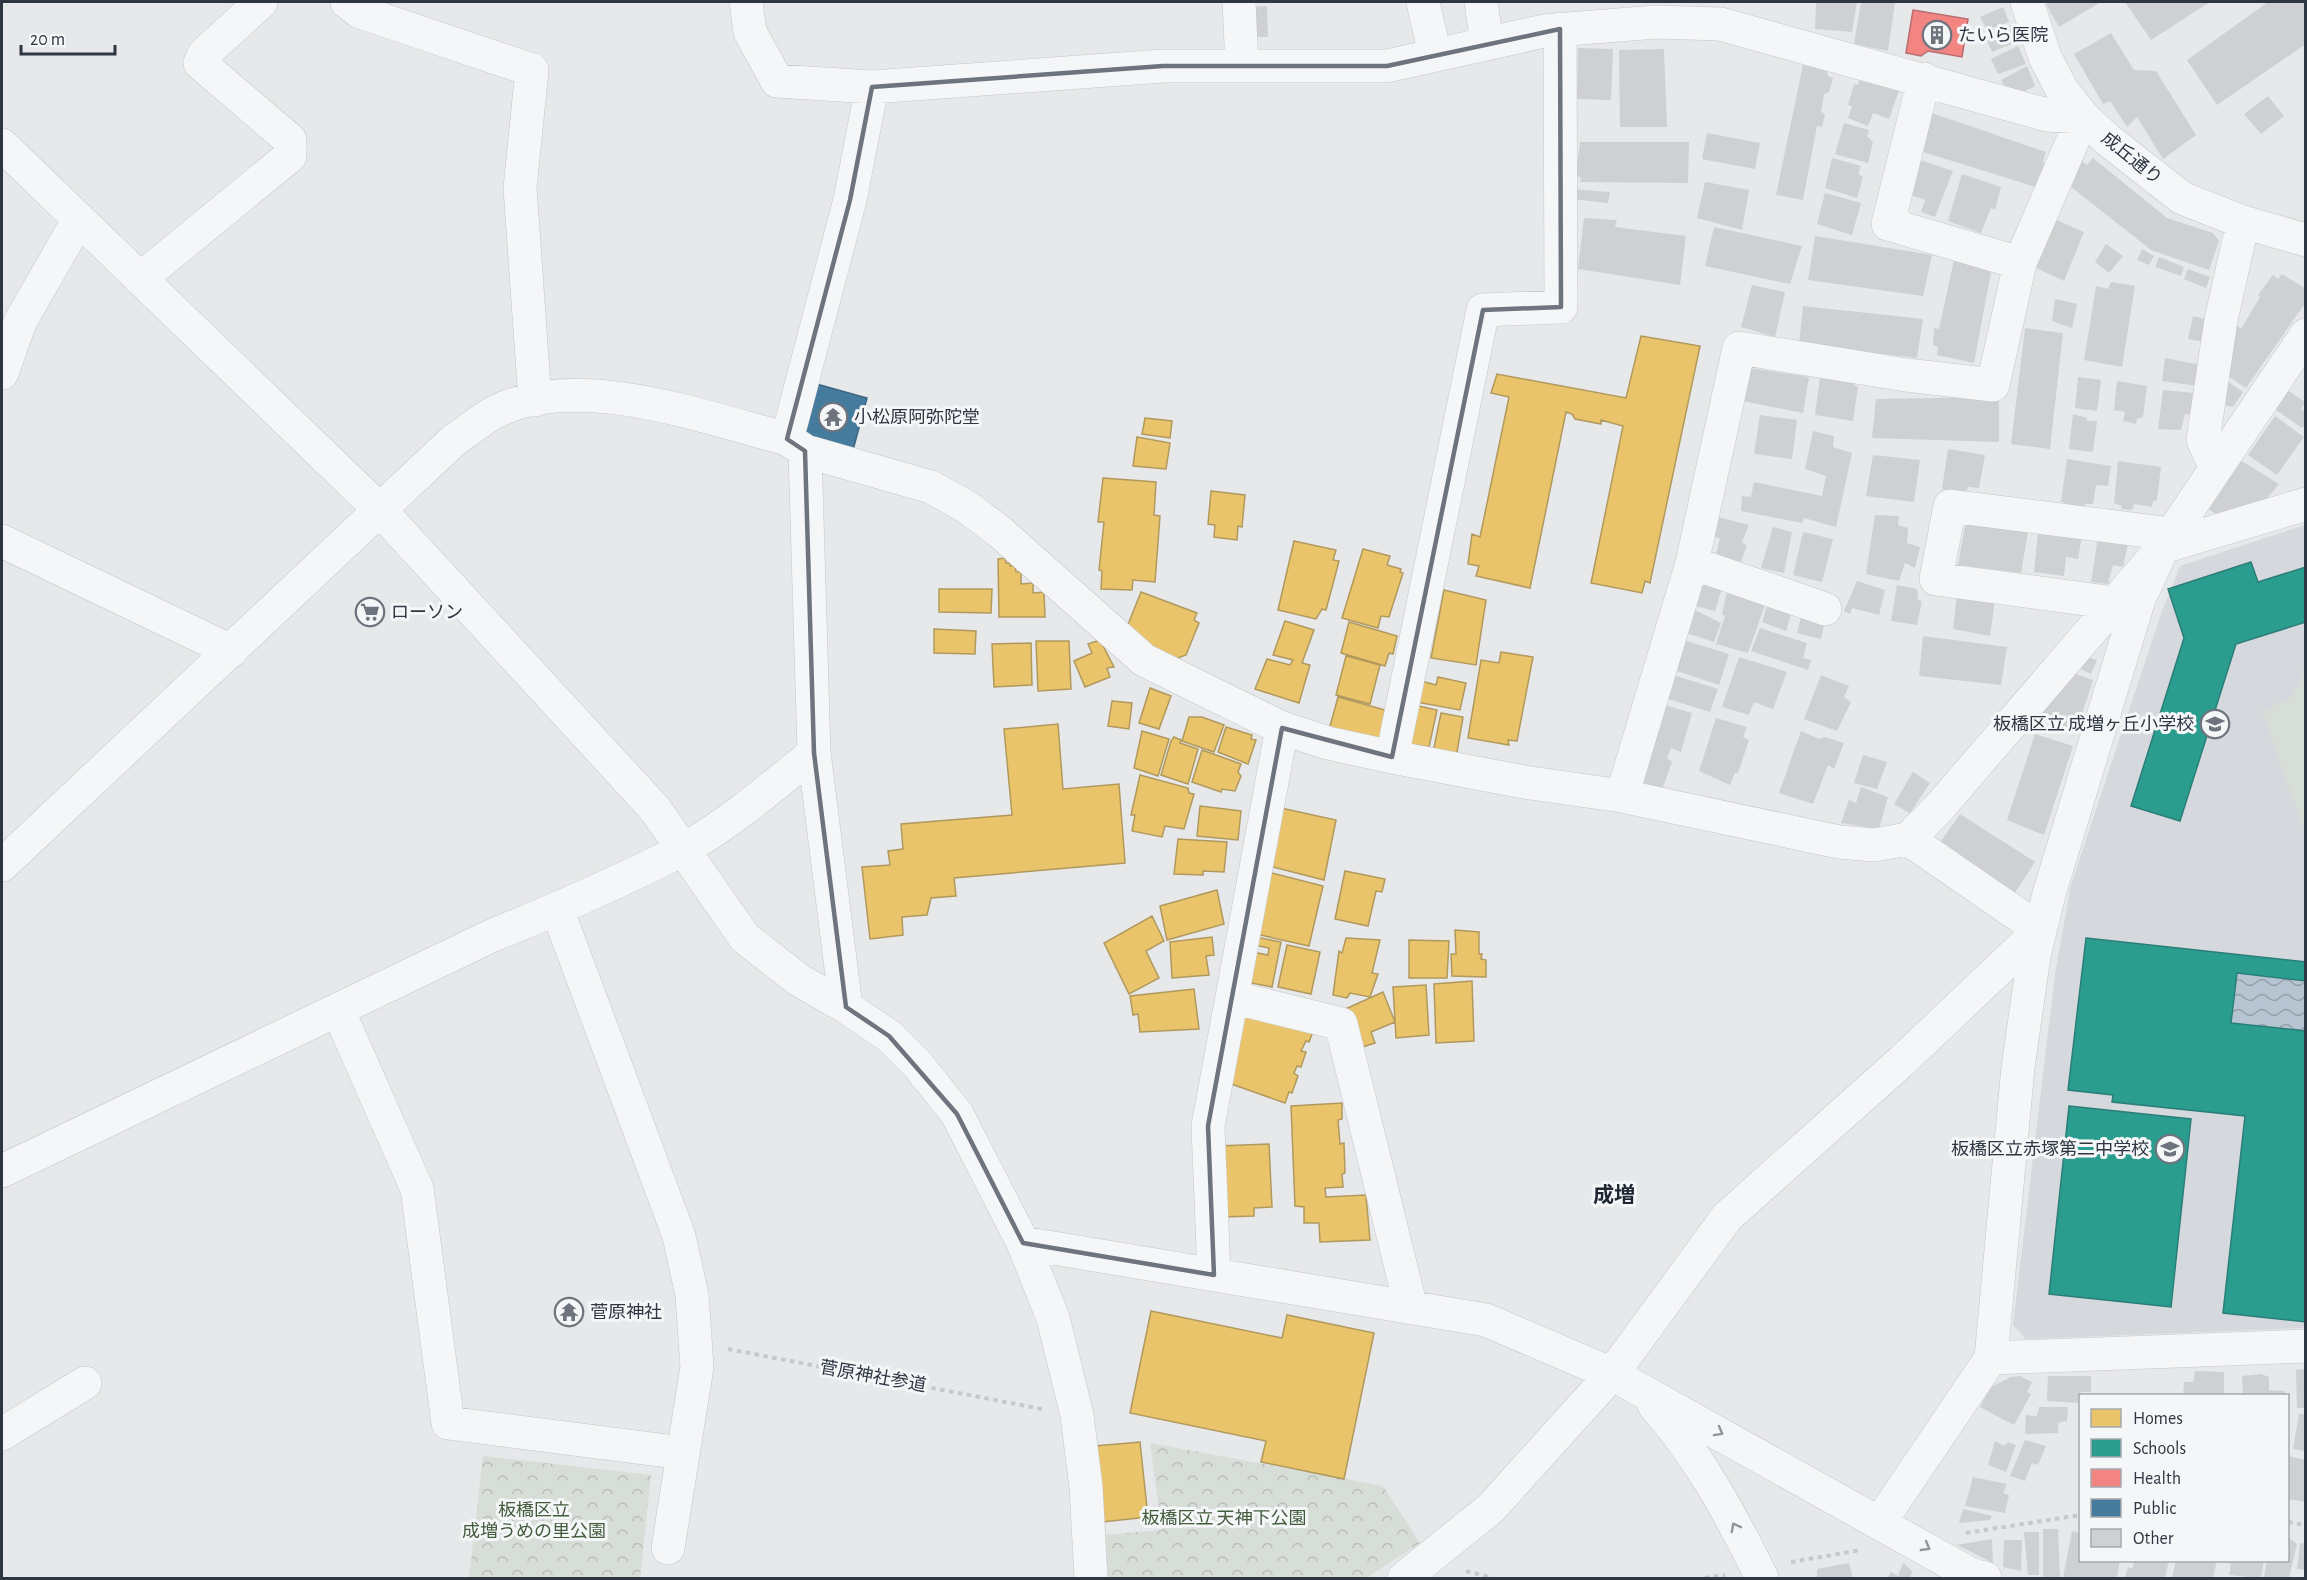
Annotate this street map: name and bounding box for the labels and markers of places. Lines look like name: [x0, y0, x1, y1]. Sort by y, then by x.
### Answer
building icon: たいら医院: [1921, 19, 1953, 51]
place label: たいら医院: [1958, 26, 2048, 45]
temple icon: 小松原阿弥陀堂: [817, 401, 849, 433]
place label: 小松原阿弥陀堂: [854, 408, 980, 427]
supermarket icon: ローソン: [354, 596, 386, 628]
place label: ローソン: [391, 604, 463, 622]
school or university icon: 板橋区立 成増ヶ丘小学校: [2199, 708, 2231, 740]
place label: 板橋区立 成増ヶ丘小学校: [1993, 714, 2194, 734]
school or university icon: 板橋区立赤塚第二中学校: [2154, 1133, 2186, 1165]
place label: 板橋区立赤塚第二中学校: [1951, 1139, 2149, 1159]
temple icon: 菅原神社: [553, 1296, 585, 1328]
place label: 菅原神社: [590, 1303, 662, 1322]

